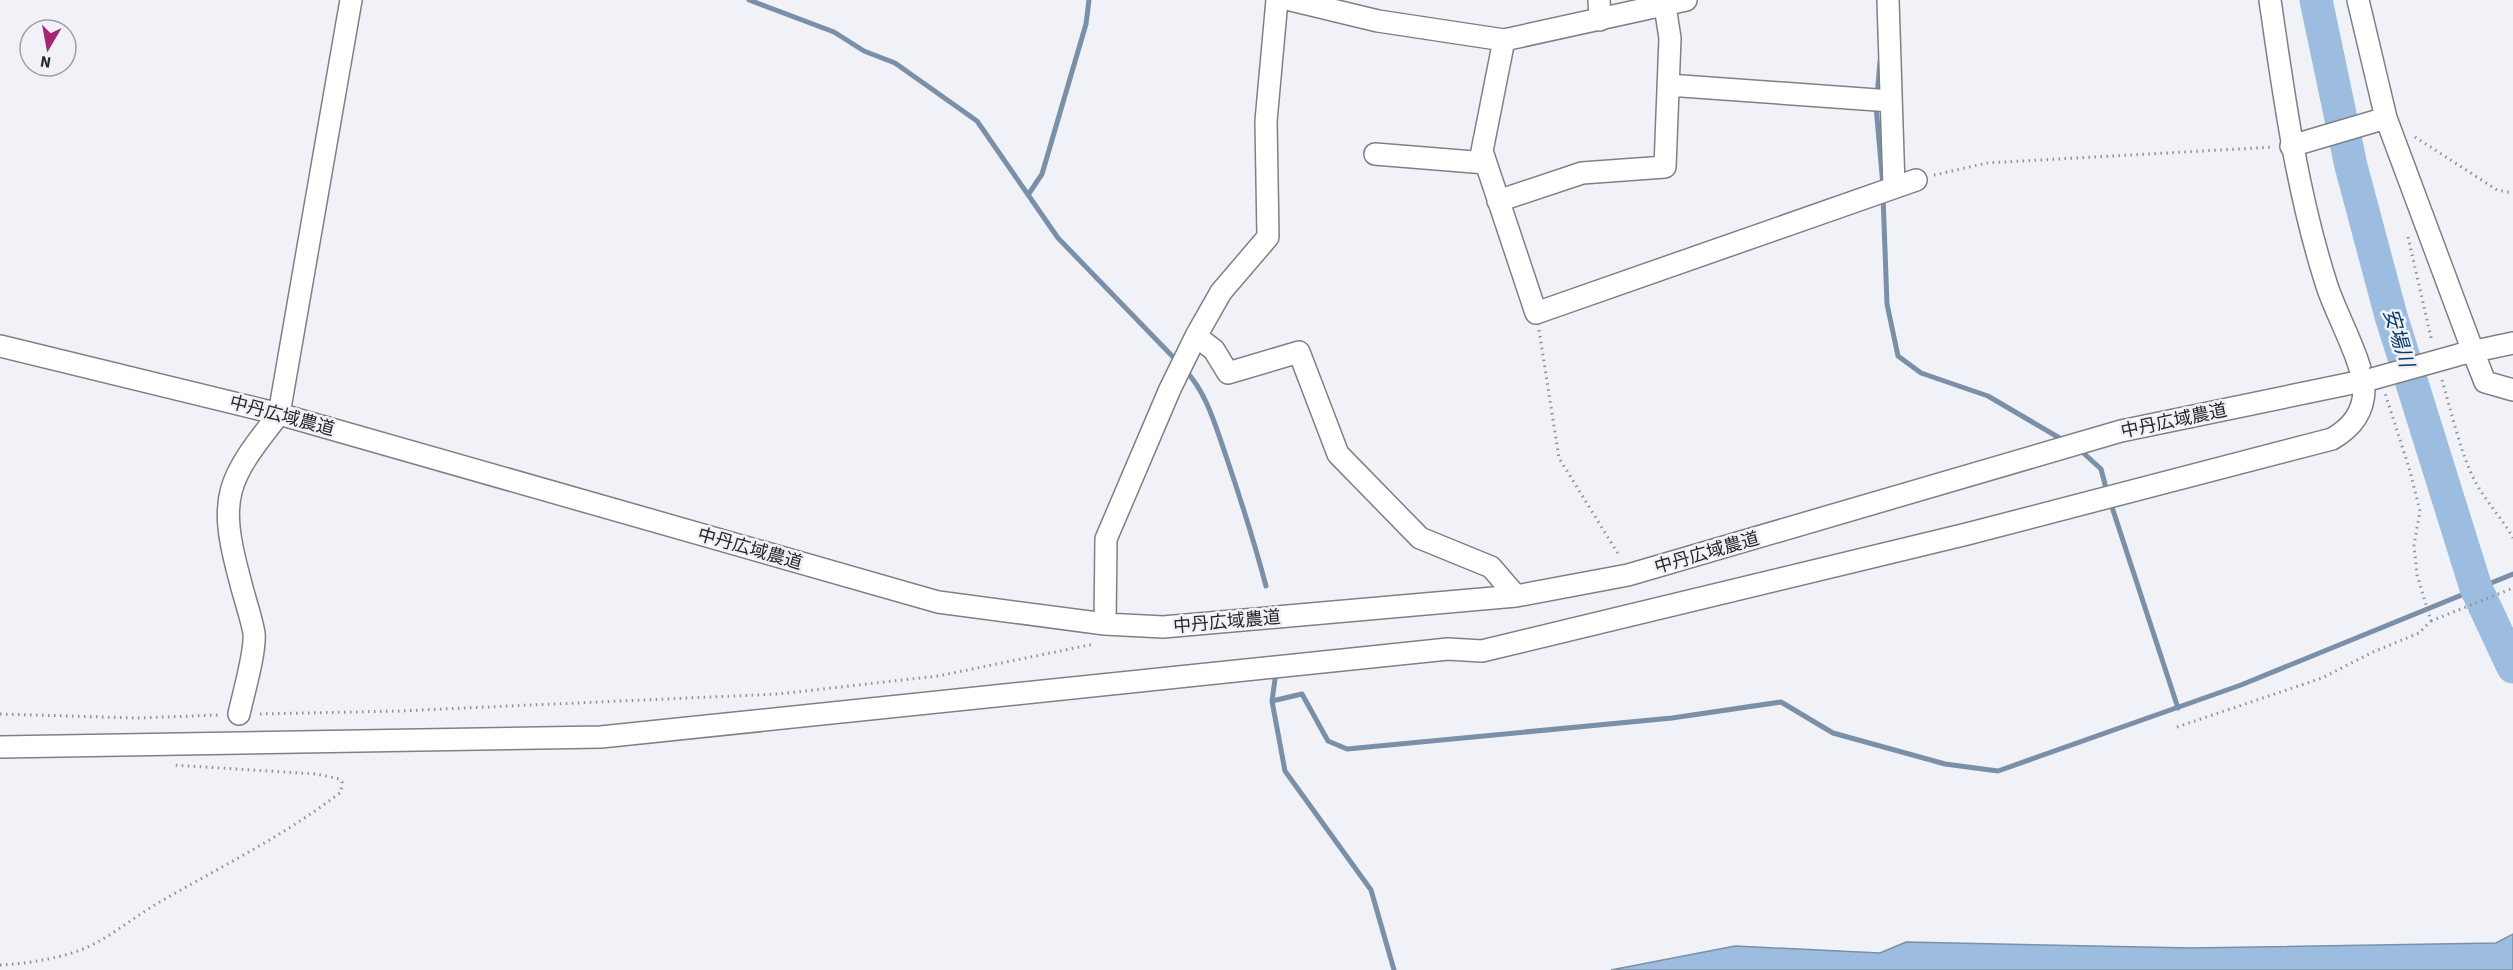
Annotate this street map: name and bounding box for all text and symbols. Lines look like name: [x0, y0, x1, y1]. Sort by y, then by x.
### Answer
north arrow: [18, 18, 78, 78]
text: N: [38, 50, 53, 74]
water label: 安場川: [2376, 305, 2421, 373]
street label: 中丹広域農道: [227, 390, 337, 442]
street label: 中丹広域農道: [2119, 398, 2229, 444]
street label: 中丹広域農道: [695, 522, 805, 576]
street label: 中丹広域農道: [1652, 526, 1762, 580]
street label: 中丹広域農道: [1172, 605, 1282, 639]

